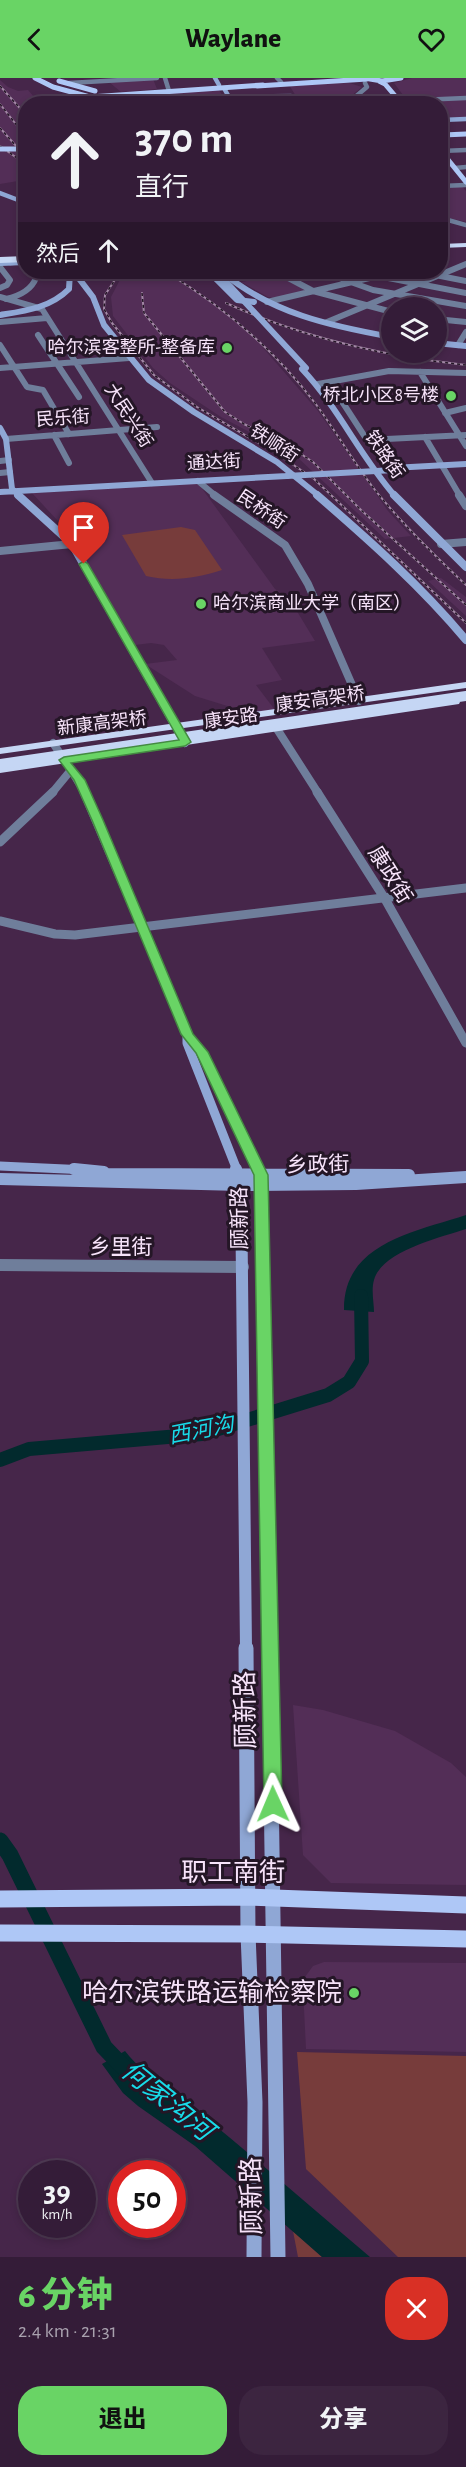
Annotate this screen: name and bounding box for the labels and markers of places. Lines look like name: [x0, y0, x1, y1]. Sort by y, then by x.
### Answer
place label: 哈尔滨客整所-整备库: [47, 337, 215, 357]
marker: 哈尔滨客整所-整备库: [220, 341, 234, 355]
place label: 桥北小区8号楼: [322, 385, 439, 405]
marker: 桥北小区8号楼: [444, 389, 458, 403]
pin: [58, 502, 109, 564]
place label: 哈尔滨商业大学（南区）: [213, 593, 411, 613]
marker: 哈尔滨商业大学（南区）: [194, 597, 208, 611]
place label: 哈尔滨铁路运输检察院: [82, 1978, 342, 2006]
marker: 哈尔滨铁路运输检察院: [347, 1986, 361, 2000]

